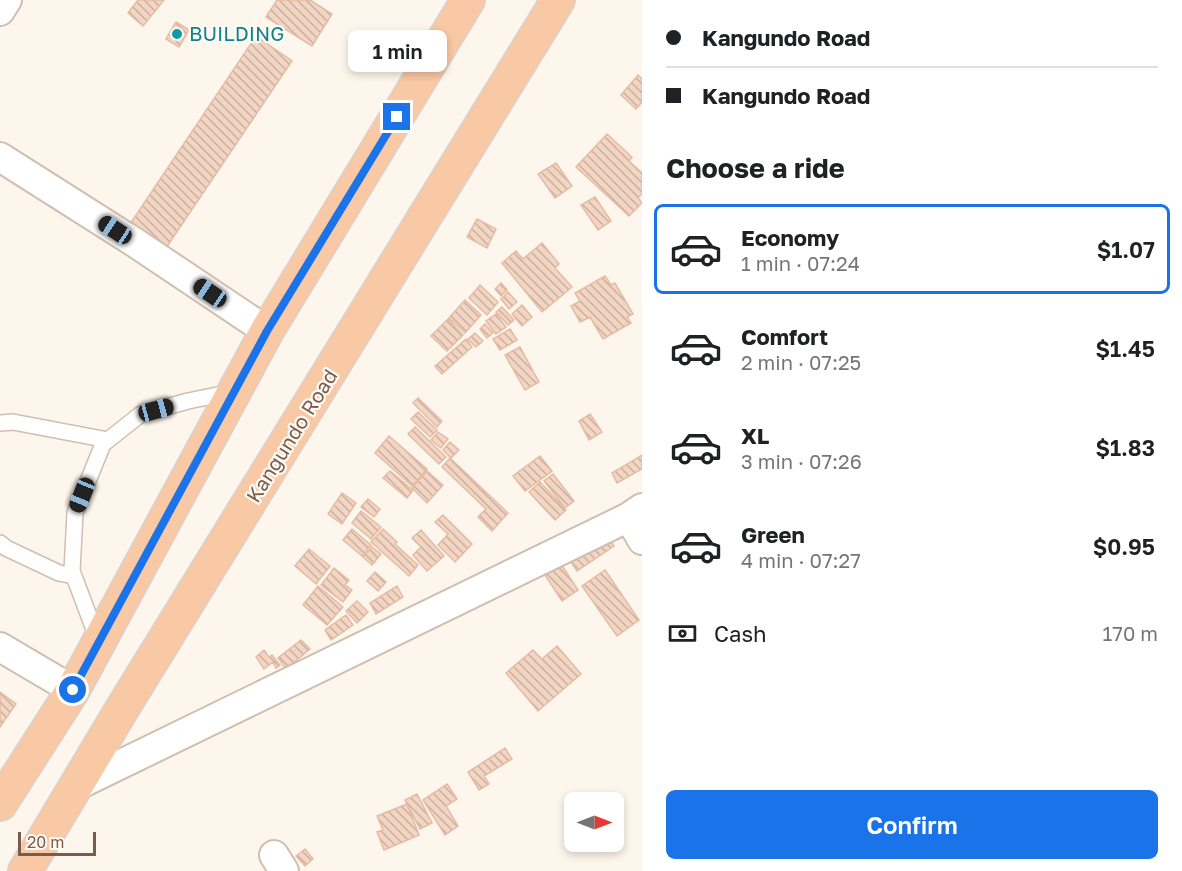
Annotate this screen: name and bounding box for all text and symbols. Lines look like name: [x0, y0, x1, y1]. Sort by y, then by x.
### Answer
place label: BUILDING: [189, 21, 284, 45]
text: Kangundo Road: [702, 24, 870, 51]
marker: BUILDING: [170, 27, 184, 41]
callout: 1 min: [348, 30, 446, 72]
text: 1 min: [372, 39, 423, 63]
text: Kangundo Road: [702, 82, 870, 109]
route end: [383, 103, 410, 130]
text: Choose a ride: [666, 152, 845, 184]
car: [95, 213, 135, 247]
icon: car: [669, 222, 723, 276]
text: Economy: [741, 224, 839, 251]
text: $1.07: [1097, 236, 1155, 263]
text: 1 min · 07:24: [741, 251, 860, 275]
car: [190, 275, 230, 311]
icon: car: [669, 321, 723, 375]
text: Comfort: [741, 323, 828, 350]
text: $1.45: [1096, 335, 1155, 362]
text: 2 min · 07:25: [741, 350, 861, 374]
street label: Kangundo Road: [241, 365, 342, 506]
car: [136, 397, 176, 423]
icon: car: [669, 420, 723, 474]
text: XL: [741, 422, 769, 449]
text: $1.83: [1095, 434, 1155, 461]
text: 3 min · 07:26: [741, 449, 862, 473]
car: [67, 475, 97, 515]
icon: car: [669, 519, 723, 573]
text: Green: [741, 521, 805, 548]
text: $0.95: [1093, 533, 1155, 560]
text: 4 min · 07:27: [741, 548, 861, 572]
icon: cash: [666, 617, 699, 650]
text: Cash: [714, 620, 767, 647]
text: 170 m: [1103, 621, 1158, 645]
route start: [59, 676, 86, 703]
button: Confirm: [666, 790, 1158, 859]
north arrow: [564, 792, 624, 852]
map controls: [564, 792, 624, 852]
scale bar: [18, 829, 96, 856]
text: 20 m: [27, 832, 64, 852]

